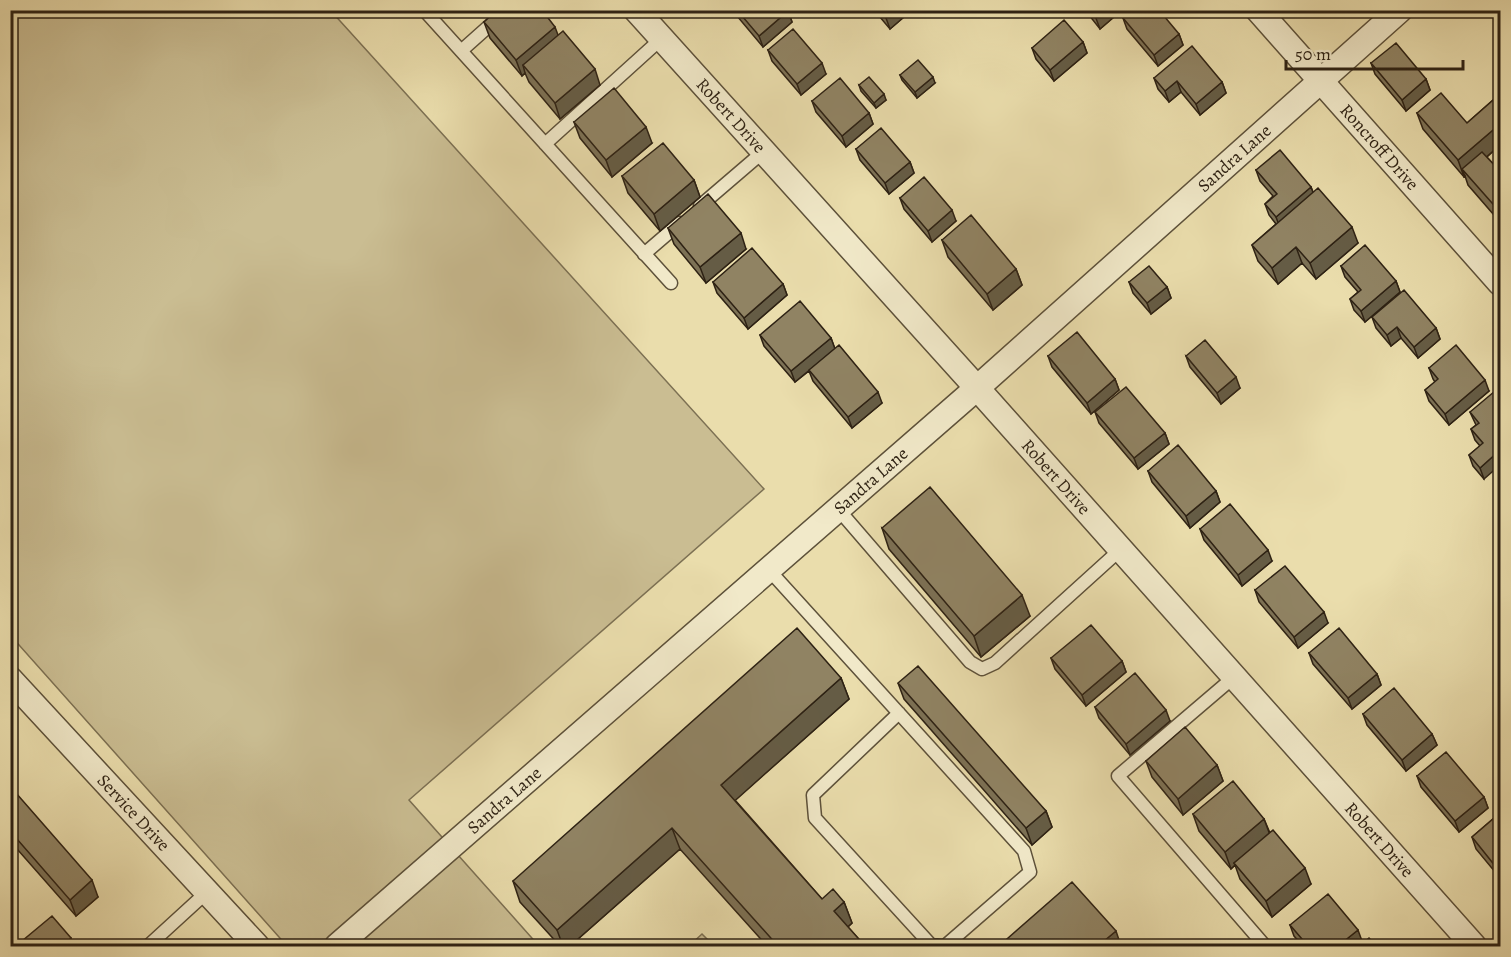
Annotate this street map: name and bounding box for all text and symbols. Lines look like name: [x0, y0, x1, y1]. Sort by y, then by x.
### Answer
scale bar: [1286, 33, 1463, 71]
text: 50 m: [1295, 42, 1331, 66]
street label: Robert Drive: [691, 73, 771, 158]
street label: Roncroff Drive: [1335, 99, 1424, 195]
street label: Sandra Lane: [1192, 119, 1276, 198]
street label: Robert Drive: [1016, 434, 1096, 520]
street label: Sandra Lane: [828, 442, 913, 520]
street label: Sandra Lane: [462, 761, 547, 839]
street label: Service Drive: [92, 769, 175, 856]
street label: Robert Drive: [1339, 797, 1419, 883]

